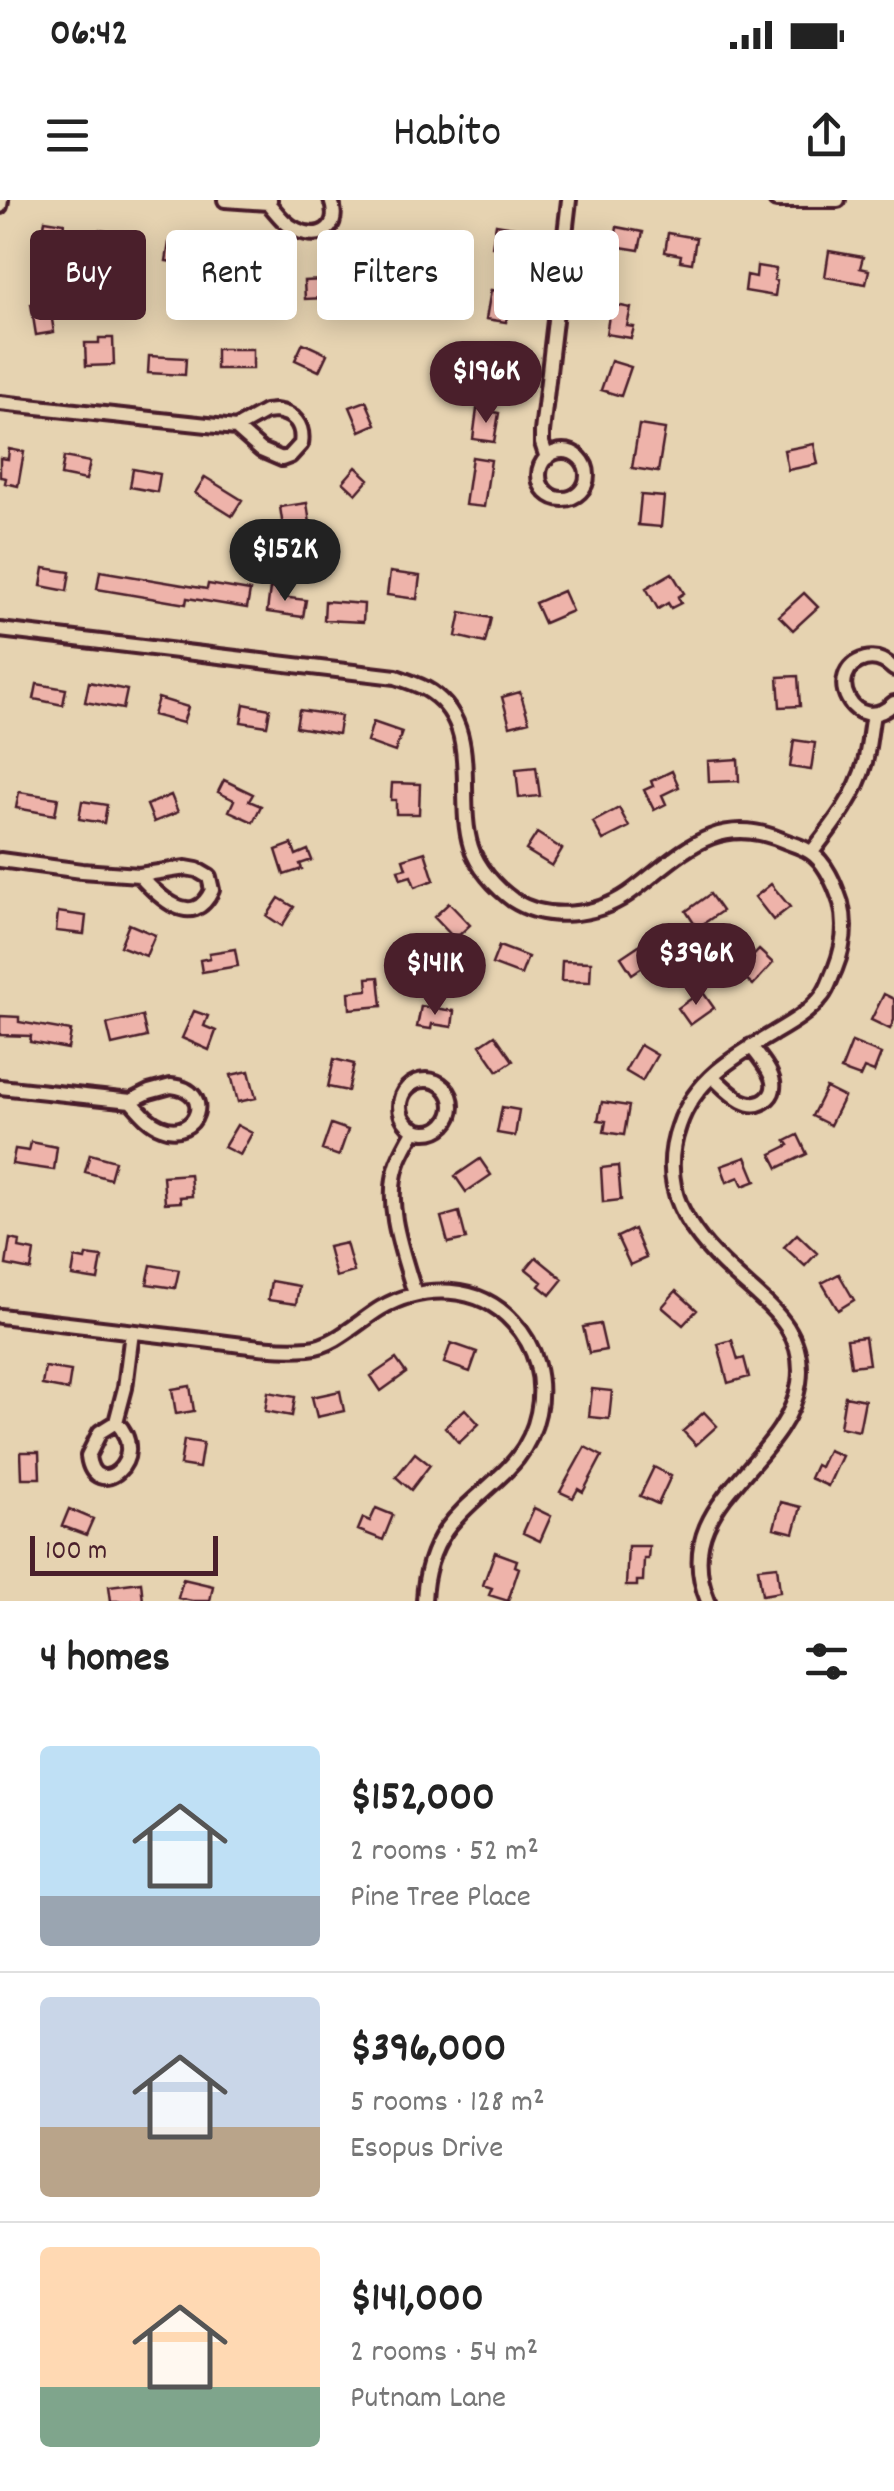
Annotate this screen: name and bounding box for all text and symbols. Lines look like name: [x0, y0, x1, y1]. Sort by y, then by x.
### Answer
text: 06:42: [50, 8, 128, 63]
text: Habito: [393, 103, 501, 167]
icon: menu: [40, 108, 95, 163]
icon: share: [799, 108, 854, 163]
chip: Buy: [30, 230, 146, 320]
chip: Rent: [166, 230, 297, 320]
chip: Filters: [317, 230, 474, 320]
chip: New: [494, 230, 619, 320]
pin: $196K: [416, 341, 556, 426]
text: $196K: [452, 350, 520, 396]
pin: $152K: [215, 519, 355, 604]
text: $152K: [252, 528, 318, 574]
pin: $396K: [626, 923, 766, 1008]
text: $396K: [658, 932, 734, 978]
pin: $141K: [365, 933, 505, 1018]
text: $141K: [406, 942, 464, 988]
scale bar: [30, 1531, 218, 1576]
text: 100 m: [45, 1533, 107, 1573]
text: 4 homes: [40, 1631, 170, 1691]
icon: filters: [799, 1634, 854, 1689]
text: $152,000: [350, 1770, 495, 1830]
icon: home: [120, 1786, 240, 1906]
text: 2 rooms · 52 m²: [350, 1830, 539, 1876]
text: Pine Tree Place: [350, 1876, 531, 1922]
text: $396,000: [350, 2021, 506, 2081]
icon: home: [120, 2037, 240, 2157]
text: 5 rooms · 128 m²: [350, 2081, 545, 2127]
text: Esopus Drive: [350, 2127, 503, 2173]
text: $141,000: [350, 2271, 484, 2331]
icon: home: [120, 2287, 240, 2407]
text: 2 rooms · 54 m²: [350, 2331, 538, 2377]
text: Putnam Lane: [350, 2377, 506, 2423]

